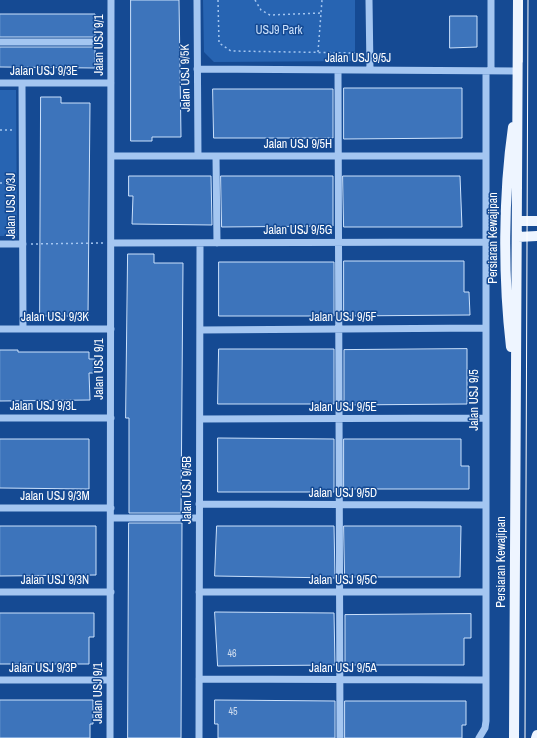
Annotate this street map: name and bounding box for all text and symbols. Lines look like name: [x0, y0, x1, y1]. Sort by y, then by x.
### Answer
street label: Jalan USJ 9/1: [93, 14, 107, 76]
park label: USJ9 Park: [255, 24, 303, 38]
street label: Jalan USJ 9/5K: [178, 44, 194, 112]
street label: Jalan USJ 9/5J: [325, 52, 391, 66]
street label: Jalan USJ 9/3E: [10, 65, 78, 79]
street label: Jalan USJ 9/5H: [264, 138, 332, 152]
street label: Jalan USJ 9/3J: [5, 173, 19, 239]
street label: Persiaran Kewajipan: [487, 192, 501, 284]
street label: Jalan USJ 9/5G: [264, 224, 332, 238]
street label: Jalan USJ 9/3K: [21, 311, 89, 325]
street label: Jalan USJ 9/5F: [309, 311, 377, 325]
street label: Jalan USJ 9/1: [93, 338, 107, 400]
street label: Jalan USJ 9/5: [468, 369, 482, 431]
street label: Jalan USJ 9/3L: [10, 400, 76, 414]
street label: Jalan USJ 9/5E: [309, 401, 377, 415]
street label: Jalan USJ 9/5B: [181, 456, 195, 524]
street label: Jalan USJ 9/5D: [309, 487, 377, 501]
street label: Jalan USJ 9/3M: [20, 490, 90, 504]
street label: Persiaran Kewajipan: [495, 516, 509, 608]
street label: Jalan USJ 9/3N: [21, 574, 89, 588]
street label: Jalan USJ 9/5C: [309, 574, 377, 588]
house number: 46: [227, 648, 237, 660]
street label: Jalan USJ 9/3P: [9, 662, 77, 676]
street label: Jalan USJ 9/1: [92, 662, 106, 724]
street label: Jalan USJ 9/5A: [309, 662, 377, 676]
house number: 45: [228, 706, 238, 718]

